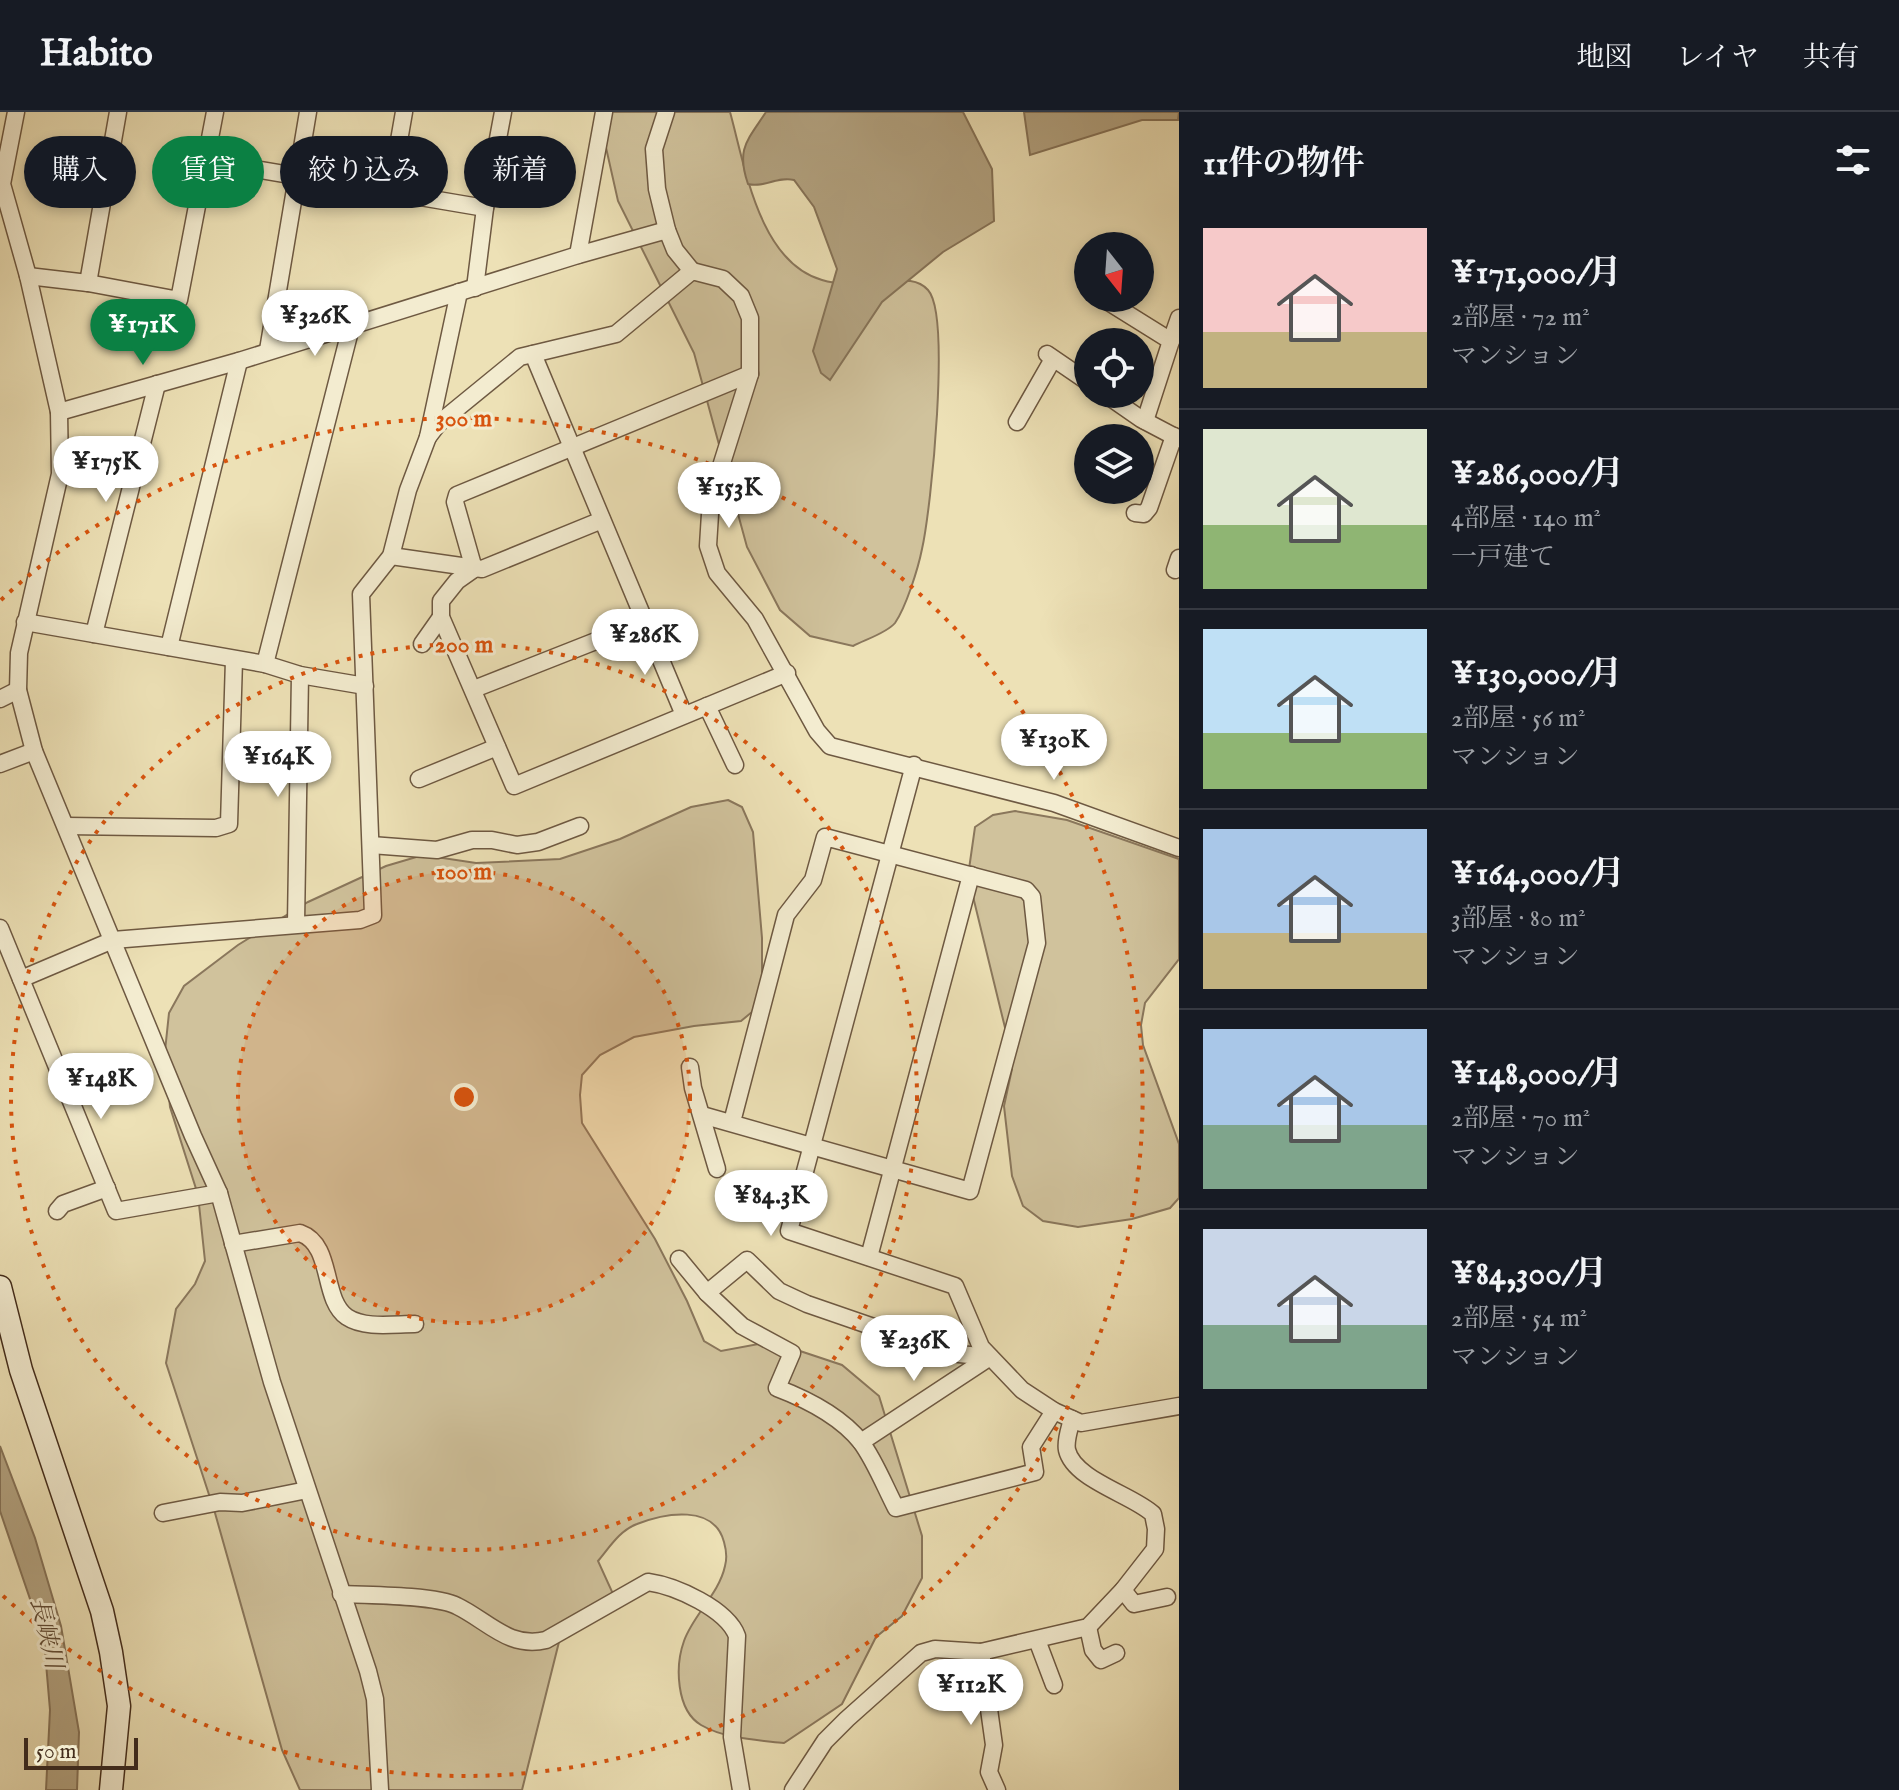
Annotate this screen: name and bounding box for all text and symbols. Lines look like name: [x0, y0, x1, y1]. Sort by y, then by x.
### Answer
text: Habito: [40, 31, 153, 79]
text: 地図: [1576, 41, 1632, 76]
text: レイヤ: [1676, 41, 1759, 76]
text: 共有: [1803, 41, 1859, 76]
chip: 購入: [24, 136, 136, 208]
chip: 賃貸: [152, 136, 264, 208]
chip: 絞り込み: [280, 136, 448, 208]
chip: 新着: [464, 136, 576, 208]
icon: filters: [1831, 138, 1875, 182]
text: 11件の物件: [1203, 143, 1364, 186]
north arrow: [1074, 232, 1154, 312]
map controls: [1074, 232, 1154, 504]
text: ¥171,000/月: [1451, 252, 1622, 295]
icon: home: [1267, 260, 1363, 356]
pin: ¥326K: [259, 290, 371, 358]
pin: ¥171K: [87, 299, 199, 367]
text: ¥326K: [280, 299, 350, 332]
text: 2部屋 · 72 m²: [1451, 301, 1590, 334]
text: ¥171K: [108, 308, 178, 341]
button: locate: [1074, 328, 1154, 408]
text: マンション: [1451, 340, 1580, 373]
text: 300 m: [436, 404, 493, 435]
button: layers: [1074, 424, 1154, 504]
pin: ¥175K: [50, 436, 162, 504]
text: ¥175K: [71, 445, 141, 478]
text: ¥286,000/月: [1451, 453, 1624, 496]
icon: home: [1267, 461, 1363, 557]
pin: ¥153K: [673, 462, 785, 530]
text: ¥153K: [696, 471, 762, 504]
text: 4部屋 · 140 m²: [1451, 502, 1601, 535]
text: 一戸建て: [1451, 541, 1555, 574]
pin: ¥286K: [589, 609, 701, 677]
text: ¥286K: [609, 618, 681, 651]
text: 200 m: [435, 630, 494, 661]
text: ¥130,000/月: [1451, 653, 1623, 696]
icon: home: [1267, 661, 1363, 757]
text: 2部屋 · 56 m²: [1451, 702, 1586, 735]
pin: ¥130K: [998, 714, 1110, 782]
text: ¥130K: [1019, 723, 1089, 756]
pin: ¥164K: [222, 731, 334, 799]
text: ¥164K: [242, 740, 314, 773]
text: マンション: [1451, 741, 1580, 774]
text: ¥164,000/月: [1451, 853, 1625, 896]
text: 100 m: [436, 857, 493, 888]
icon: home: [1267, 861, 1363, 957]
text: 3部屋 · 80 m²: [1451, 902, 1586, 935]
text: マンション: [1451, 941, 1580, 974]
pin: ¥148K: [45, 1053, 157, 1121]
text: ¥148,000/月: [1451, 1053, 1623, 1096]
icon: home: [1267, 1061, 1363, 1157]
text: ¥148K: [66, 1062, 136, 1095]
centre of rings: [450, 1083, 478, 1111]
text: 2部屋 · 70 m²: [1451, 1102, 1590, 1135]
text: マンション: [1451, 1141, 1580, 1174]
pin: ¥84.3K: [706, 1170, 836, 1238]
text: ¥84.3K: [733, 1179, 809, 1212]
text: ¥84,300/月: [1451, 1253, 1607, 1296]
icon: home: [1267, 1261, 1363, 1357]
text: 2部屋 · 54 m²: [1451, 1302, 1587, 1335]
pin: ¥236K: [858, 1315, 970, 1383]
text: ¥236K: [879, 1324, 949, 1357]
text: マンション: [1451, 1341, 1580, 1374]
water label: 長峡川: [22, 1595, 69, 1675]
pin: ¥112K: [915, 1659, 1027, 1727]
text: ¥112K: [936, 1668, 1006, 1701]
scale bar: [24, 1734, 138, 1770]
text: 50 m: [36, 1738, 77, 1766]

